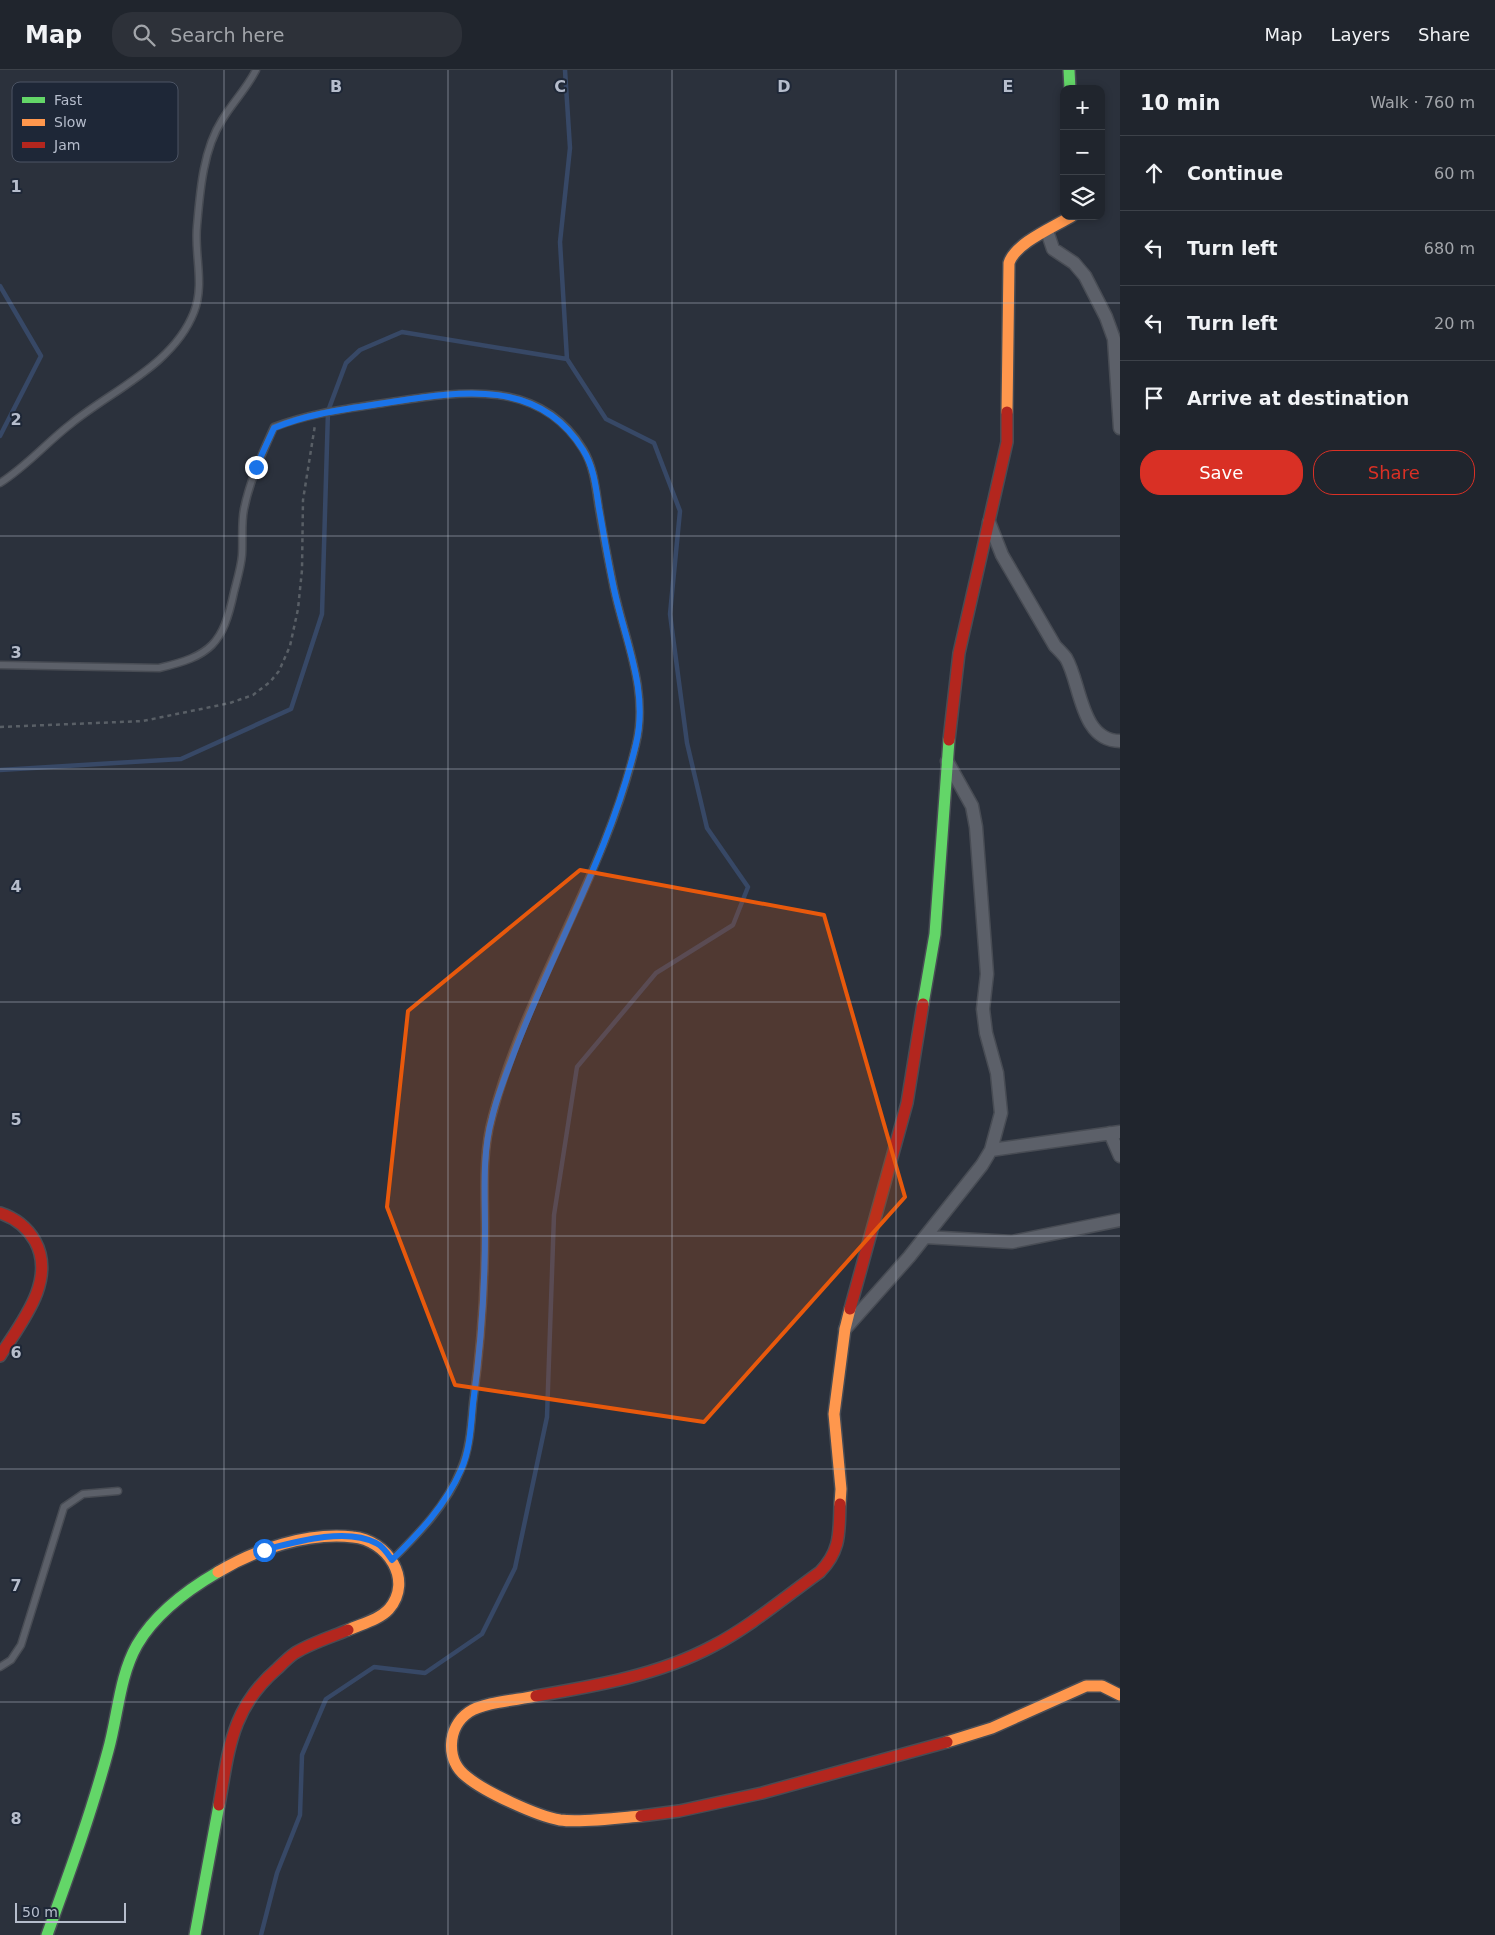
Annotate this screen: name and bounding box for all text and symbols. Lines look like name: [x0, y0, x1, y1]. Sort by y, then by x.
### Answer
search box: [112, 12, 462, 57]
text: Map: [25, 21, 82, 49]
icon: search: [130, 21, 158, 49]
text: Search here: [170, 24, 284, 46]
text: Map: [1264, 24, 1302, 45]
text: Layers: [1330, 24, 1390, 45]
text: Share: [1418, 24, 1470, 45]
text: B: [330, 77, 342, 96]
text: C: [554, 77, 566, 96]
text: D: [777, 77, 791, 96]
text: E: [1003, 77, 1013, 96]
legend: [12, 82, 178, 162]
map controls: [1060, 85, 1105, 220]
button: +: [1060, 85, 1105, 130]
text: 10 min: [1140, 91, 1221, 115]
text: Fast: [54, 92, 83, 108]
text: Walk · 760 m: [1370, 93, 1475, 112]
text: Slow: [54, 114, 87, 130]
button: −: [1060, 130, 1105, 175]
text: Jam: [53, 137, 80, 153]
icon: ahead: [1140, 159, 1168, 187]
text: Continue: [1187, 162, 1283, 184]
text: 60 m: [1434, 164, 1475, 183]
button: layers: [1060, 175, 1105, 220]
text: 1: [10, 177, 22, 196]
icon: left: [1140, 234, 1168, 262]
text: Turn left: [1187, 237, 1278, 259]
text: 680 m: [1424, 239, 1475, 258]
icon: left: [1140, 309, 1168, 337]
text: Turn left: [1187, 312, 1278, 334]
text: 20 m: [1434, 314, 1475, 333]
icon: arrive: [1140, 384, 1168, 412]
text: Arrive at destination: [1187, 387, 1409, 409]
text: 2: [10, 410, 22, 429]
button: Save: [1140, 450, 1303, 495]
button: Share: [1313, 450, 1475, 495]
route end: [245, 456, 268, 479]
text: 3: [10, 643, 22, 662]
text: 4: [10, 877, 22, 896]
text: 5: [10, 1110, 22, 1129]
text: 6: [10, 1343, 22, 1362]
route start: [253, 1539, 276, 1562]
text: 7: [10, 1576, 22, 1595]
text: 8: [10, 1809, 22, 1828]
scale bar: [15, 1900, 126, 1923]
text: 50 m: [22, 1904, 58, 1920]

